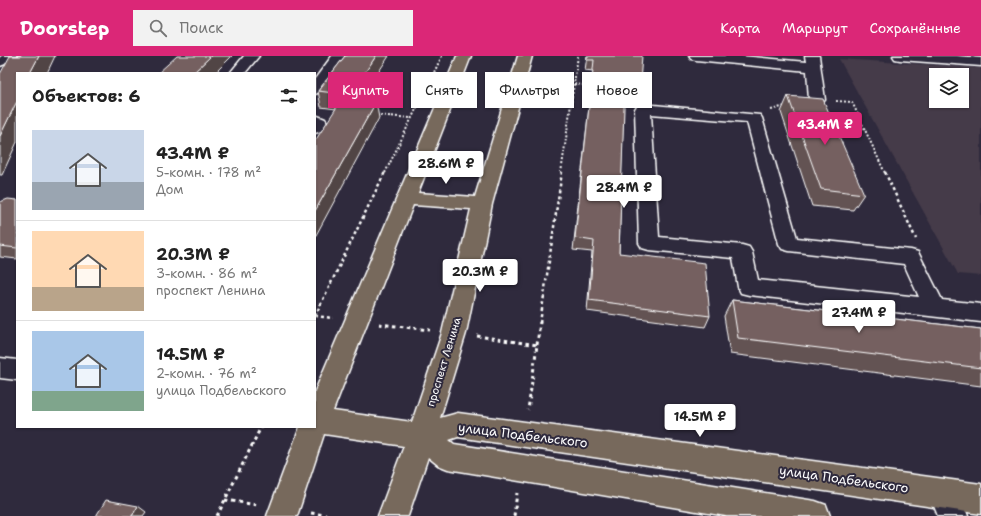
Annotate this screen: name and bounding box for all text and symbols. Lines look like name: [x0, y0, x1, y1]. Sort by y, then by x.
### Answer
search box: [133, 10, 413, 46]
text: Doorstep: [20, 16, 109, 41]
icon: search: [147, 17, 169, 39]
text: Поиск: [179, 18, 223, 38]
text: Карта: [720, 19, 760, 37]
text: Маршрут: [782, 19, 848, 37]
text: Сохранённые: [870, 19, 961, 37]
map controls: [929, 68, 969, 108]
button: layers: [929, 68, 969, 108]
chip: Купить: [328, 72, 403, 108]
chip: Снять: [411, 72, 477, 108]
chip: Фильтры: [485, 72, 574, 108]
chip: Новое: [582, 72, 652, 108]
text: Объектов: 6: [32, 85, 141, 107]
icon: filters: [278, 85, 300, 107]
pin: 43.4M ₽: [788, 112, 862, 146]
text: 43.4M ₽: [797, 116, 853, 133]
text: 43.4M ₽: [156, 142, 229, 164]
icon: home: [64, 146, 112, 194]
pin: 28.6M ₽: [409, 151, 483, 185]
text: 28.6M ₽: [417, 155, 475, 172]
text: 5-комн. · 178 m²: [156, 164, 261, 181]
pin: 28.4M ₽: [587, 175, 661, 209]
text: 28.4M ₽: [596, 179, 652, 196]
text: Дом: [156, 181, 184, 198]
text: 20.3M ₽: [156, 243, 230, 265]
icon: home: [64, 247, 112, 295]
pin: 20.3M ₽: [443, 259, 517, 293]
text: 20.3M ₽: [452, 263, 508, 280]
text: 3-комн. · 86 m²: [156, 265, 258, 282]
text: проспект Ленина: [156, 282, 265, 299]
pin: 27.4M ₽: [822, 300, 896, 334]
text: 27.4M ₽: [831, 304, 887, 321]
street label: проспект Ленина: [423, 315, 465, 408]
text: 14.5M ₽: [156, 343, 225, 365]
icon: home: [64, 347, 112, 395]
text: 2-комн. · 76 m²: [156, 365, 257, 382]
text: улица Подбельского: [156, 382, 286, 399]
pin: 14.5M ₽: [663, 404, 737, 438]
text: 14.5M ₽: [674, 408, 726, 425]
street label: улица Подбельского: [457, 419, 589, 451]
street label: улица Подбельского: [778, 462, 910, 497]

